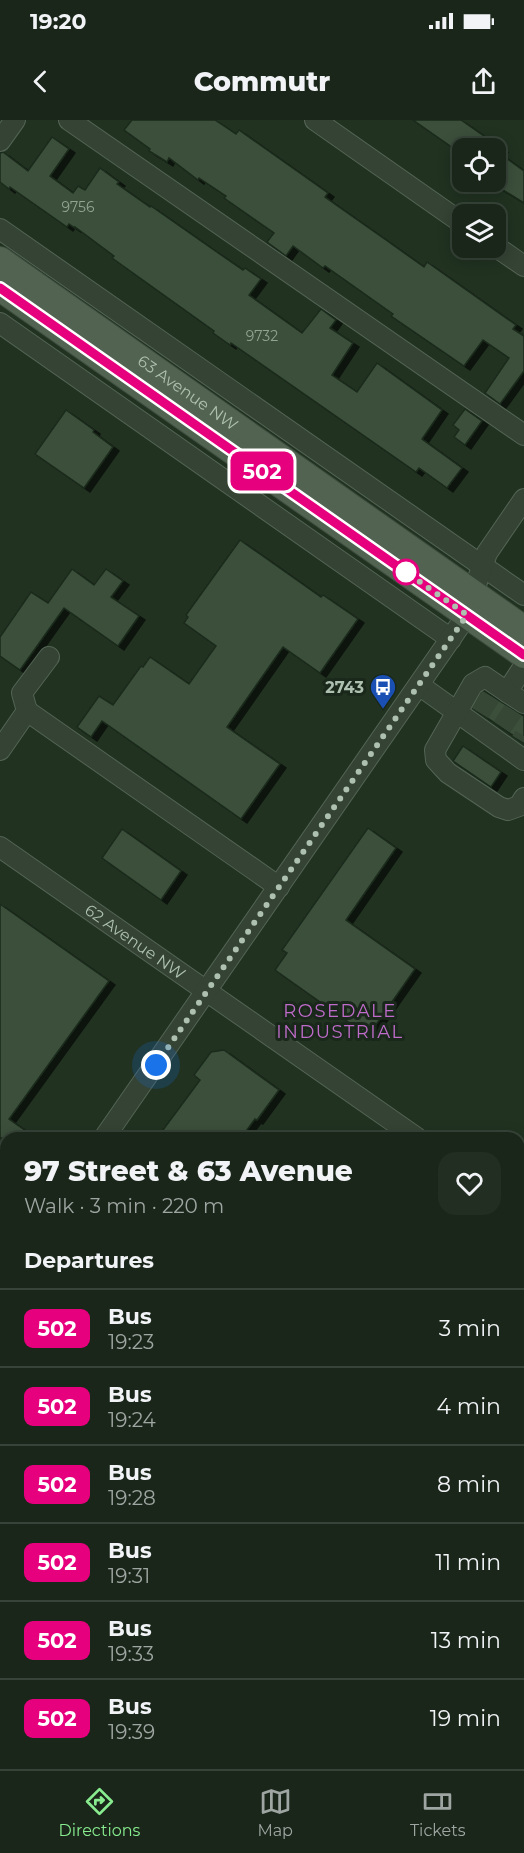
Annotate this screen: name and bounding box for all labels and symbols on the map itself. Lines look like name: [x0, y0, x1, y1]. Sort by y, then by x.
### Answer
house number: 9756: [62, 198, 95, 216]
house number: 9732: [246, 327, 278, 345]
street label: 63 Avenue NW: [134, 351, 242, 435]
line badge: 502: [228, 452, 296, 490]
unlabelled marker: [393, 559, 419, 585]
bus stop icon: 2743: [368, 672, 398, 710]
place label: 2743: [325, 678, 364, 697]
street label: 62 Avenue NW: [81, 900, 189, 984]
district label: ROSEDALE INDUSTRIAL: [276, 1000, 404, 1043]
your location: [141, 1050, 171, 1080]

